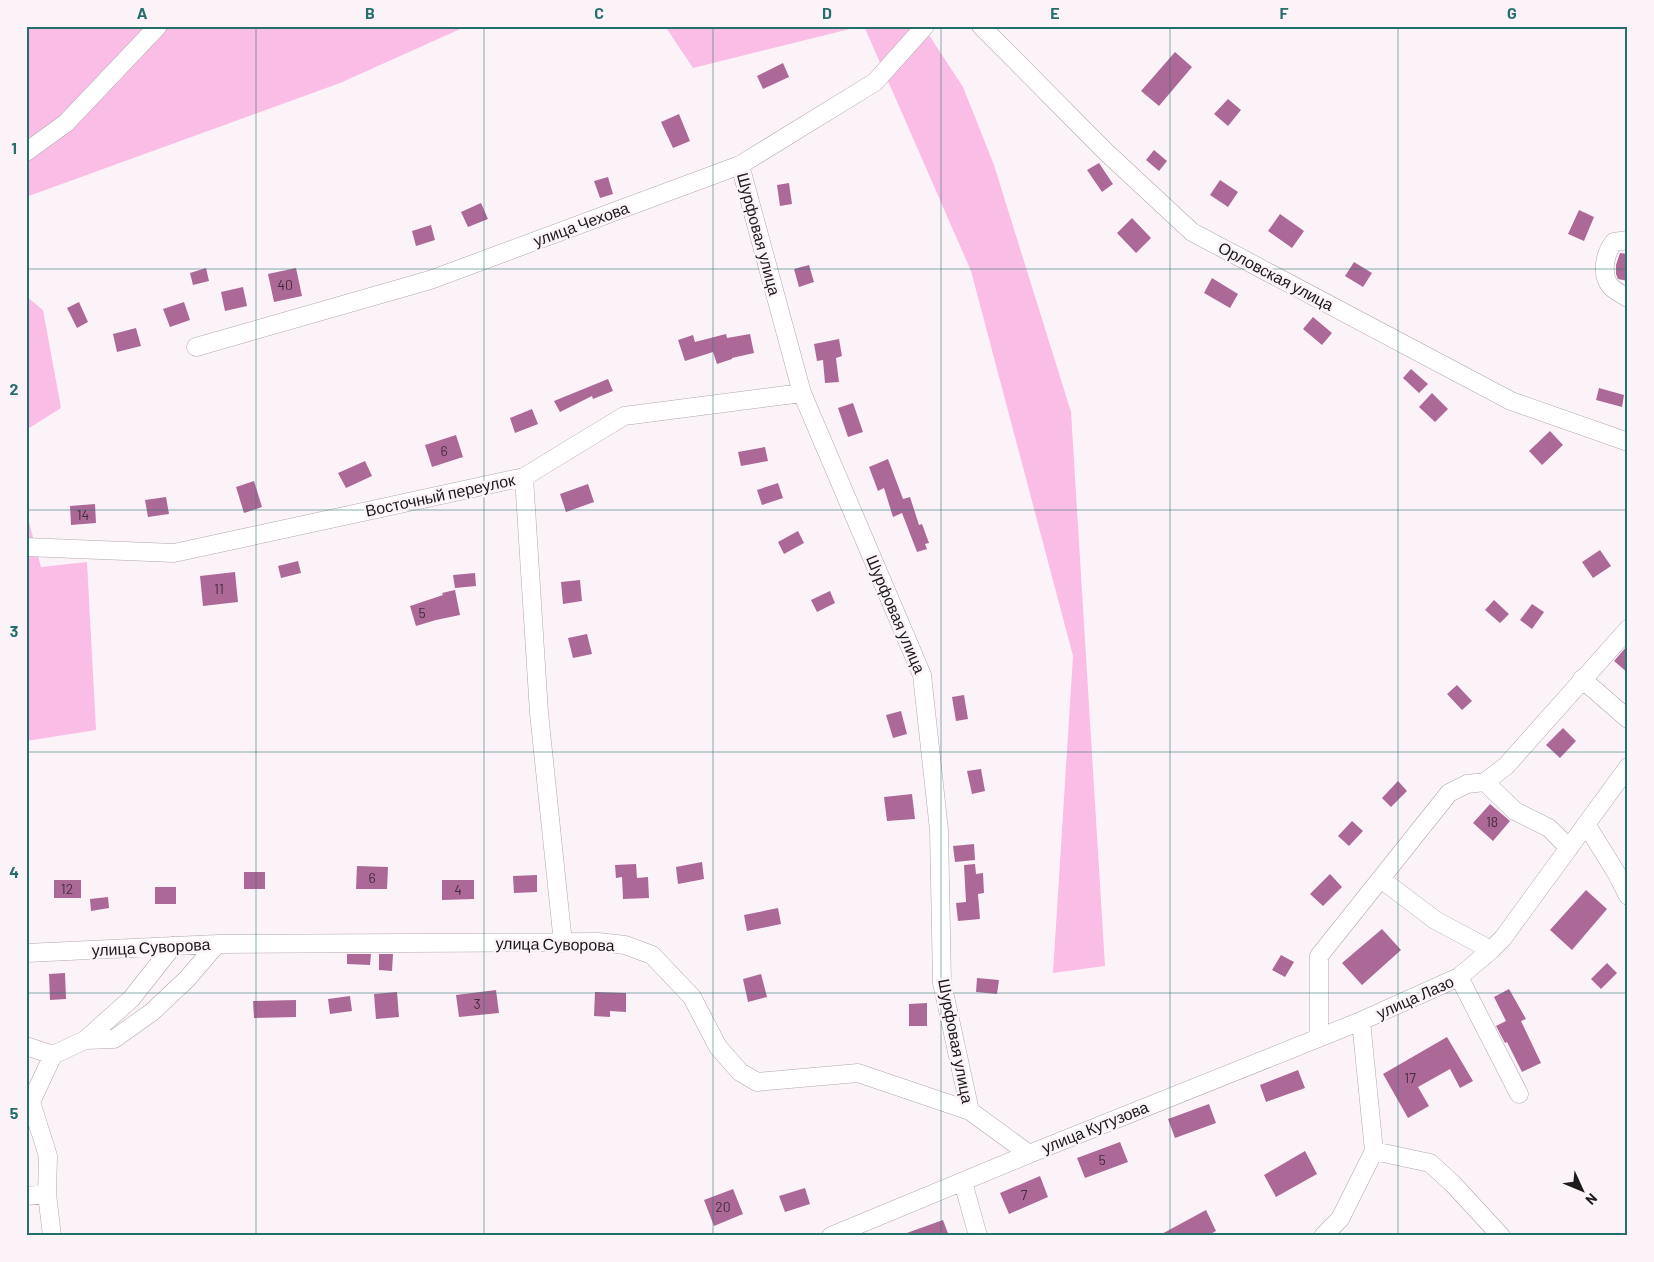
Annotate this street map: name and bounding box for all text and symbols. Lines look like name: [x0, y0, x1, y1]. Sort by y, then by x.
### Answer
text: A: [137, 3, 148, 22]
text: B: [365, 3, 375, 22]
text: C: [594, 3, 604, 22]
text: D: [822, 3, 832, 22]
text: E: [1050, 3, 1060, 22]
text: F: [1280, 3, 1289, 22]
text: G: [1507, 3, 1517, 22]
text: 1: [11, 138, 17, 157]
street label: Шурфовая улица: [734, 170, 785, 298]
street label: улица Чехова: [530, 197, 631, 250]
street label: Орловская улица: [1215, 237, 1337, 314]
house number: 40: [277, 276, 293, 293]
text: 2: [10, 379, 19, 398]
house number: 6: [440, 442, 448, 459]
street label: Восточный переулок: [363, 469, 517, 520]
house number: 14: [77, 506, 89, 523]
street label: Шурфовая улица: [863, 552, 930, 676]
house number: 11: [214, 580, 224, 597]
house number: 5: [418, 604, 426, 621]
text: 3: [10, 621, 18, 640]
house number: 18: [1486, 813, 1498, 830]
text: 4: [9, 862, 19, 881]
house number: 6: [368, 869, 376, 886]
house number: 12: [61, 880, 73, 897]
house number: 4: [454, 881, 462, 898]
street label: улица Суворова: [495, 933, 615, 954]
street label: улица Суворова: [91, 934, 211, 959]
street label: улица Лазо: [1373, 971, 1456, 1022]
street label: Шурфовая улица: [935, 977, 978, 1105]
house number: 3: [473, 995, 481, 1012]
house number: 17: [1404, 1069, 1416, 1086]
street label: улица Кутузова: [1039, 1096, 1151, 1157]
text: 5: [10, 1103, 19, 1122]
house number: 5: [1098, 1151, 1106, 1168]
north arrow: [1556, 1164, 1606, 1214]
house number: 7: [1021, 1186, 1028, 1203]
text: N: [1582, 1190, 1601, 1209]
house number: 20: [715, 1198, 731, 1215]

